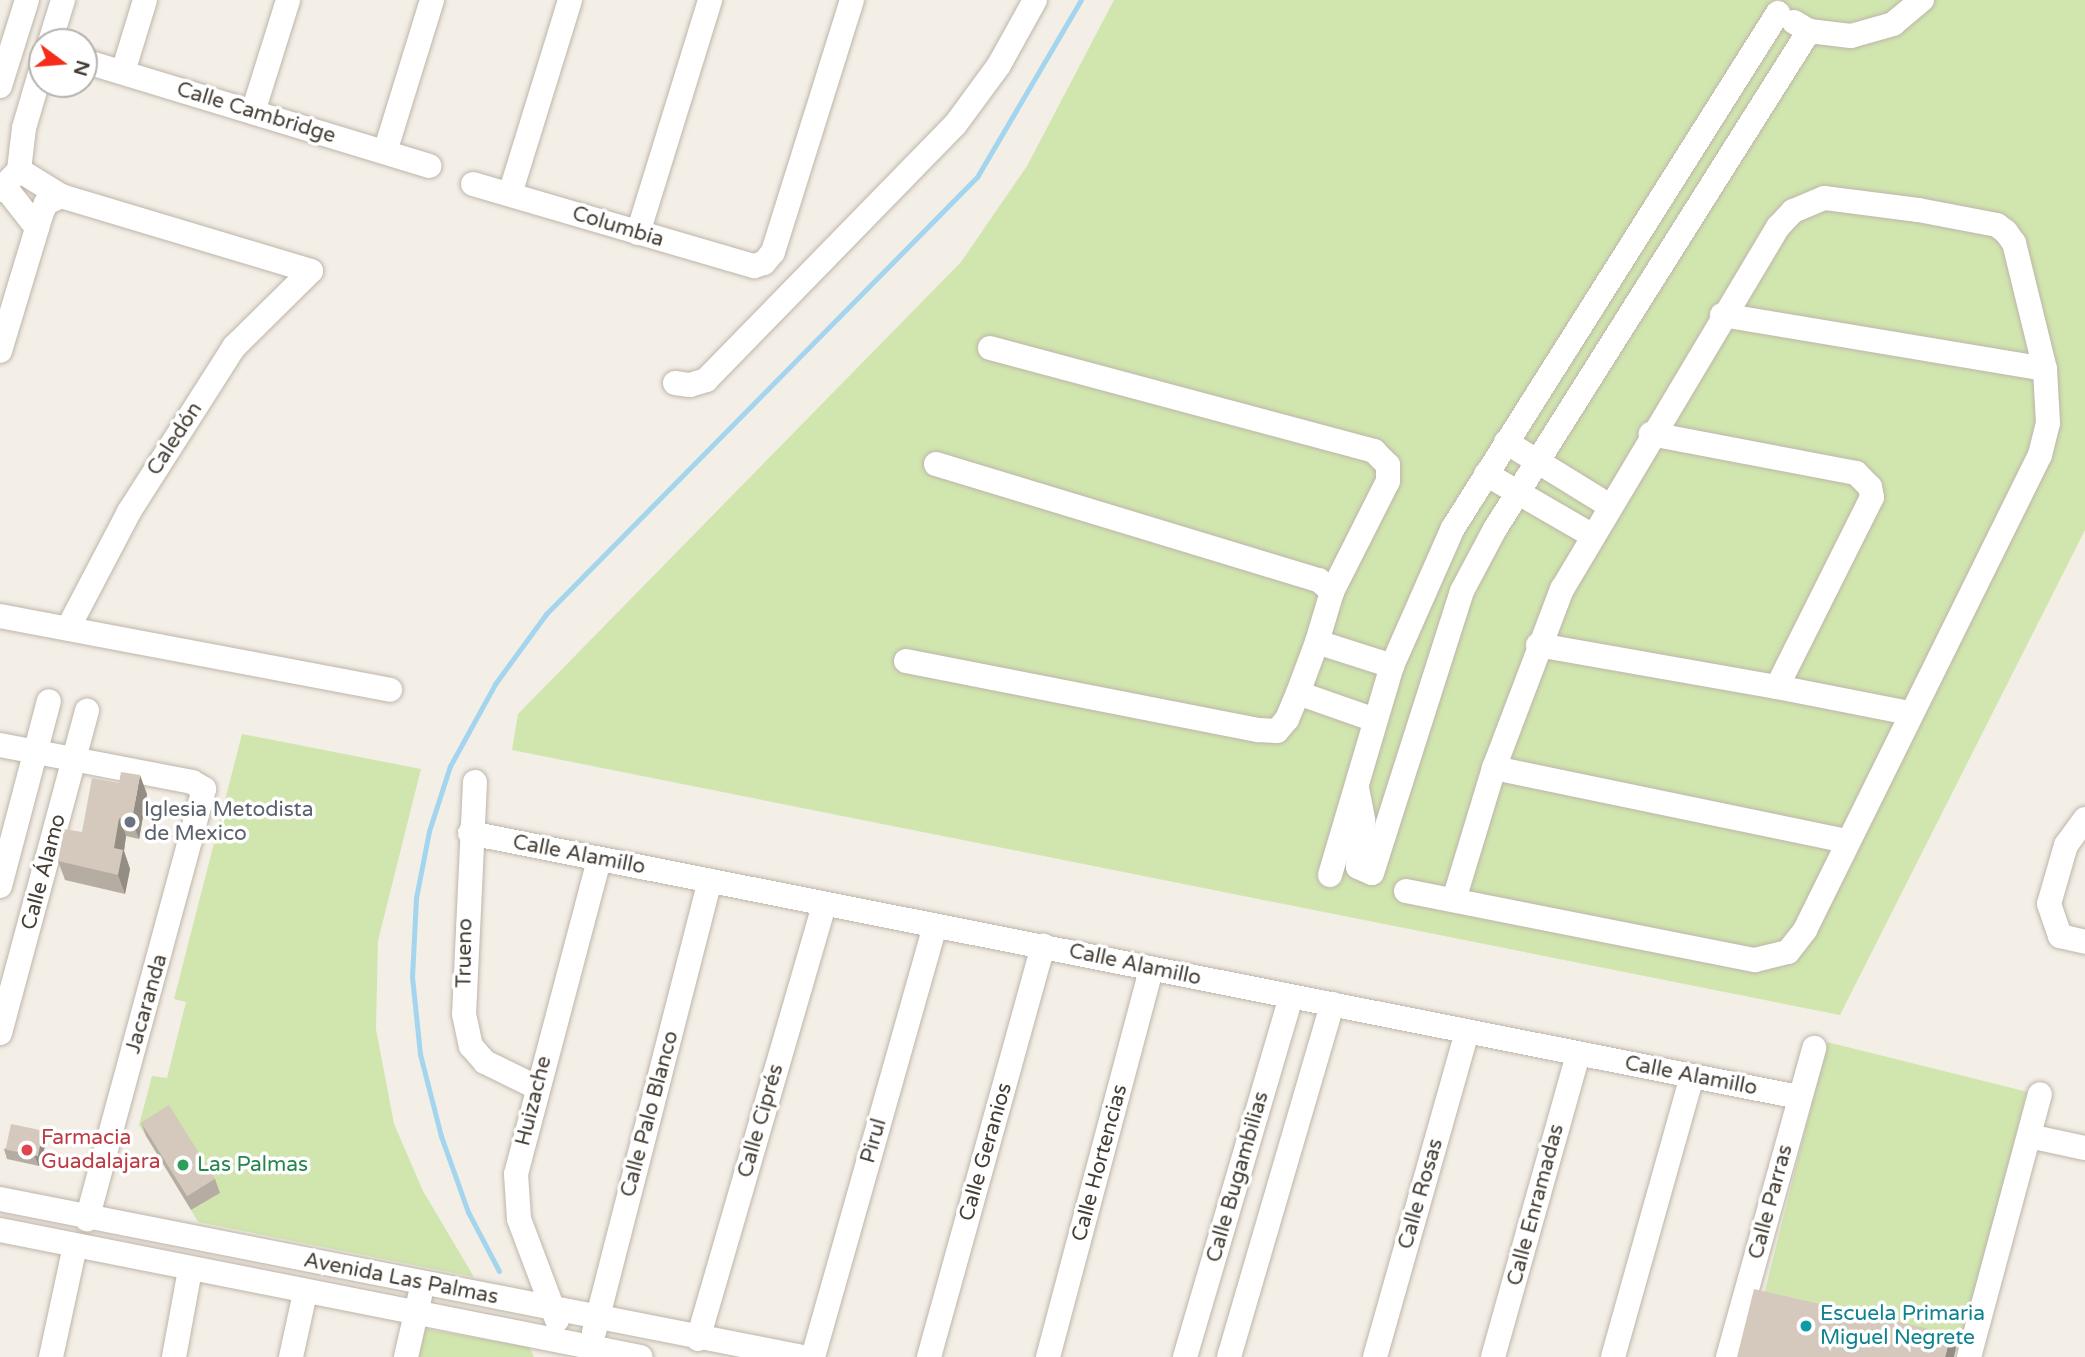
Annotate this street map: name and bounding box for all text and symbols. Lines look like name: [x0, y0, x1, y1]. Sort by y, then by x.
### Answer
north arrow: [28, 28, 98, 98]
text: N: [69, 58, 94, 79]
street label: Calle Cambridge: [174, 77, 338, 149]
street label: Columbia: [569, 201, 667, 253]
street label: Caledón: [142, 398, 208, 480]
place label: Iglesia Metodista de Mexico: [144, 797, 313, 847]
street label: Calle Álamo: [16, 811, 72, 933]
marker: Iglesia Metodista de Mexico: [122, 814, 138, 830]
street label: Calle Alamillo: [511, 830, 647, 880]
street label: Trueno: [452, 918, 478, 988]
street label: Calle Alamillo: [1067, 939, 1203, 991]
street label: Jacaranda: [121, 951, 173, 1057]
street label: Calle Palo Blanco: [616, 1028, 684, 1200]
street label: Calle Alamillo: [1623, 1051, 1759, 1101]
street label: Huizache: [511, 1053, 557, 1149]
street label: Calle Ciprés: [733, 1061, 789, 1181]
street label: Calle Geranios: [954, 1080, 1018, 1224]
street label: Calle Hortencias: [1067, 1082, 1133, 1244]
street label: Calle Bugambilias: [1202, 1089, 1274, 1265]
street label: Pirul: [856, 1116, 892, 1166]
street label: Calle Enramadas: [1502, 1121, 1570, 1289]
place label: Farmacia Guadalajara: [41, 1125, 161, 1175]
street label: Calle Rosas: [1393, 1136, 1449, 1252]
marker: Farmacia Guadalajara: [19, 1142, 35, 1158]
street label: Calle Parras: [1744, 1142, 1798, 1262]
place label: Las Palmas: [197, 1152, 308, 1178]
marker: Las Palmas: [175, 1157, 191, 1173]
street label: Avenida Las Palmas: [302, 1248, 500, 1310]
place label: Escuela Primaria Miguel Negrete: [1820, 1301, 1985, 1351]
marker: Escuela Primaria Miguel Negrete: [1798, 1318, 1814, 1334]

